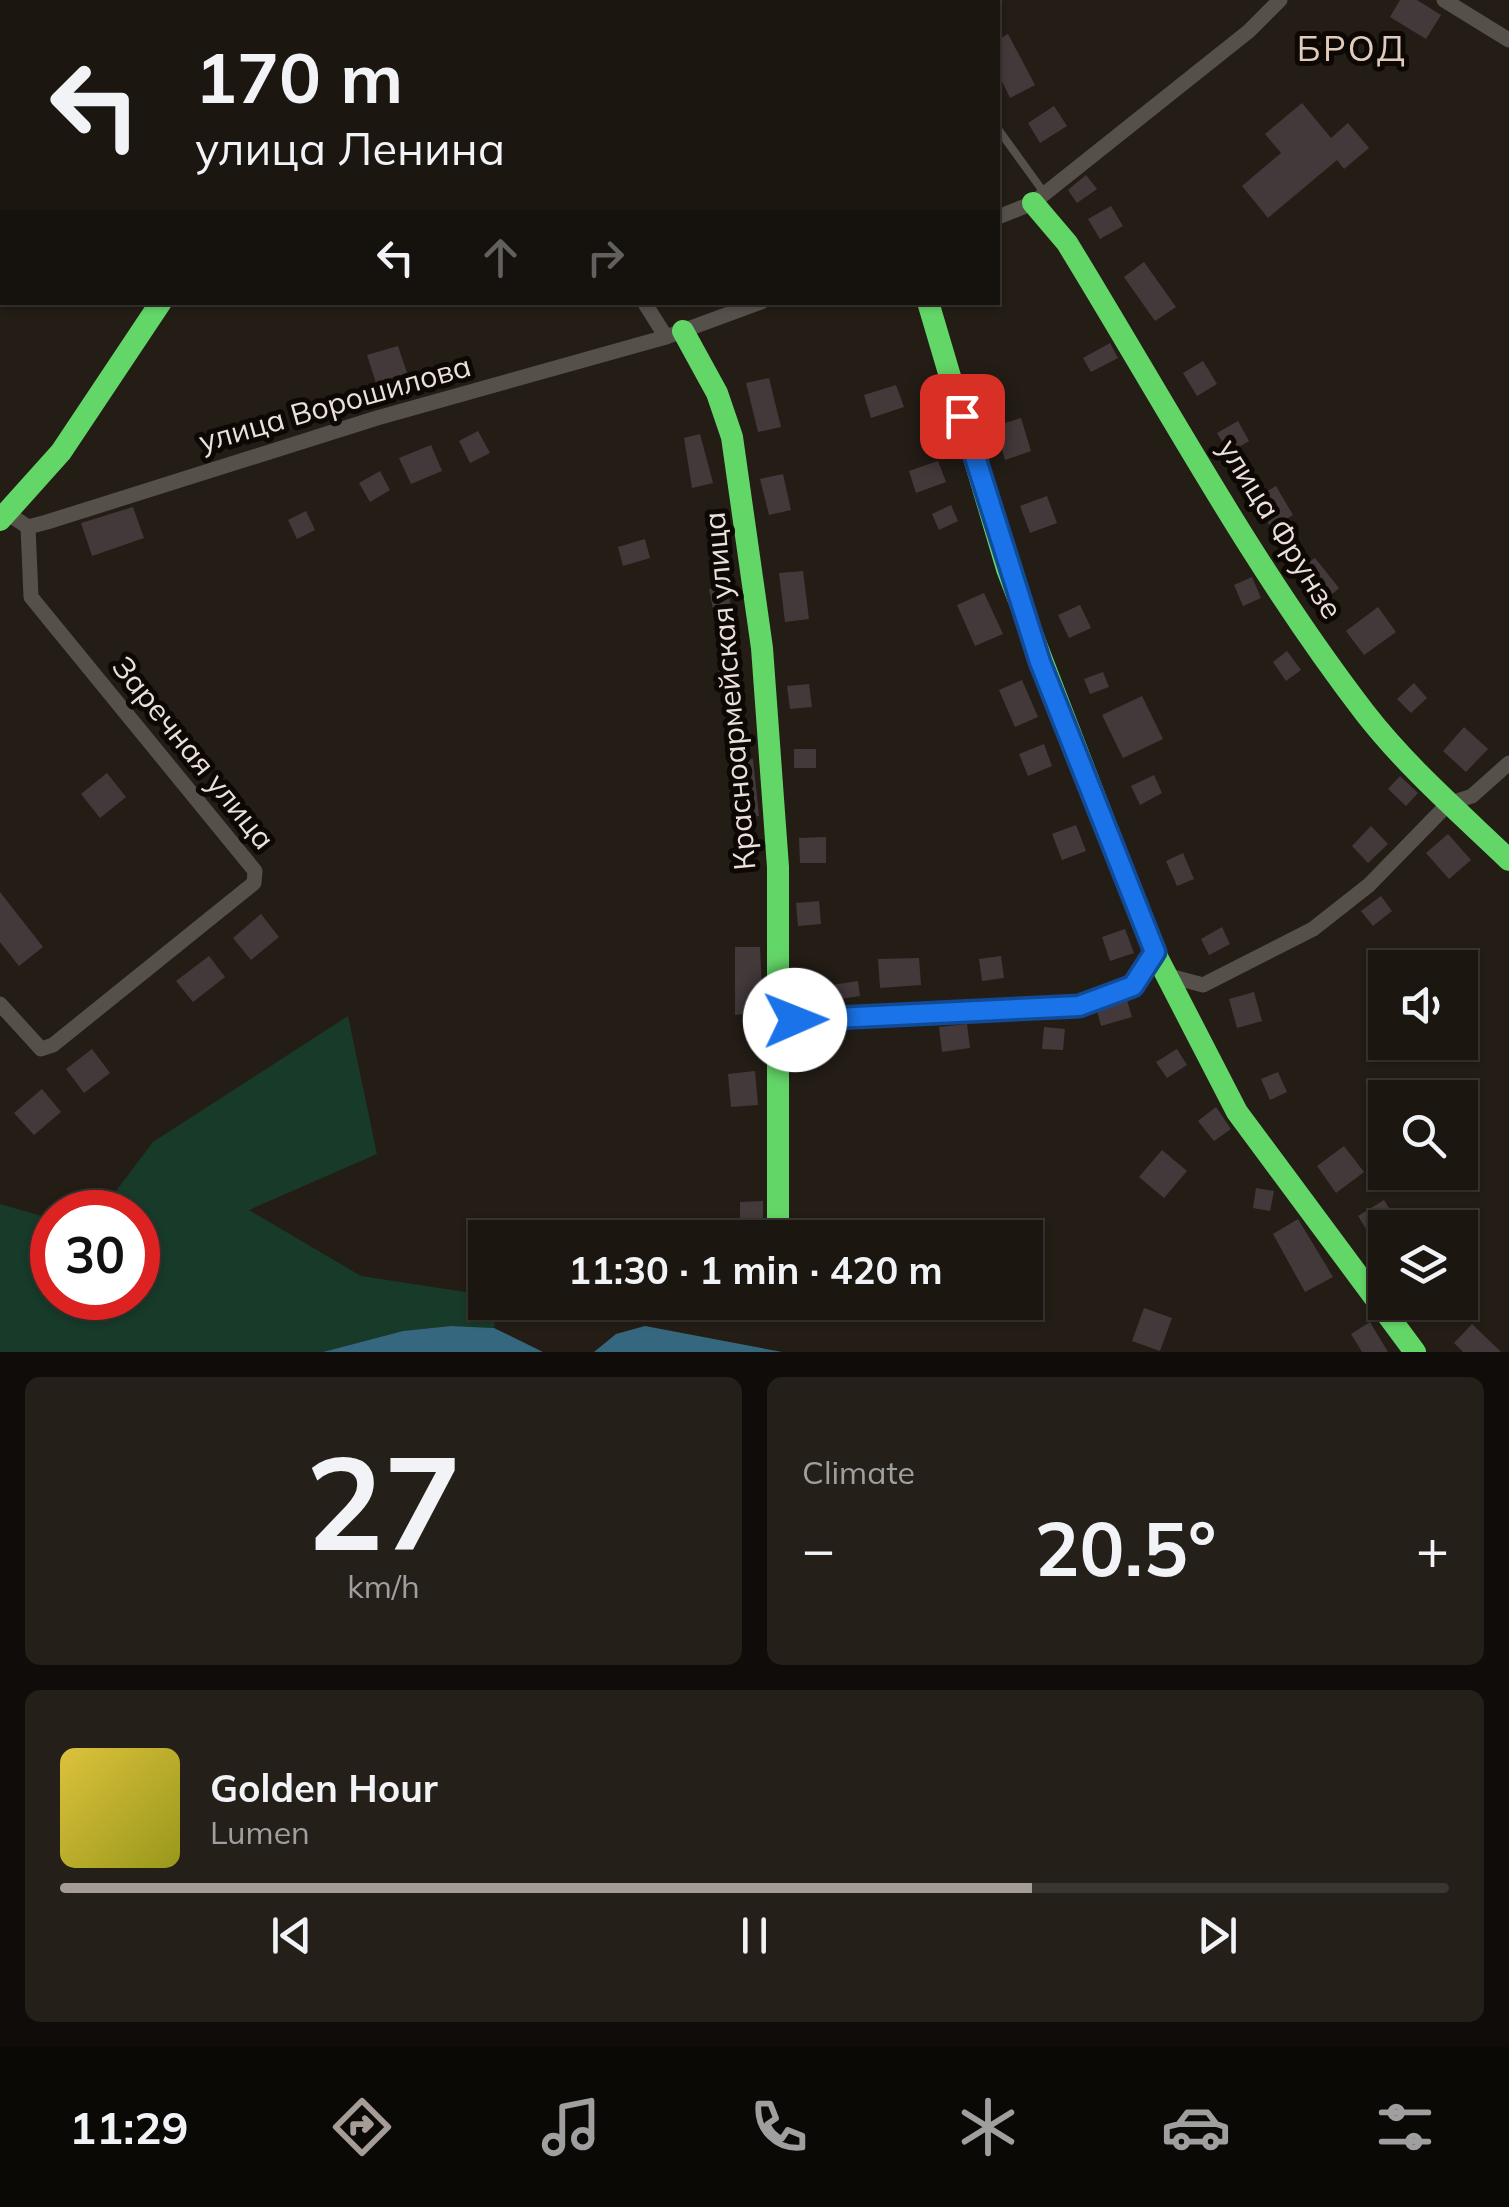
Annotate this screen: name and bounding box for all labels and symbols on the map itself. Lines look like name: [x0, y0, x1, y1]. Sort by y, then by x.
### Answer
district label: БРОД: [1297, 26, 1407, 70]
street label: улица Ворошилова: [194, 346, 475, 460]
pin: [920, 374, 1005, 459]
street label: улица Фрунзе: [1210, 431, 1351, 626]
street label: Красноармейская улица: [694, 510, 764, 872]
street label: Заречная улица: [104, 648, 283, 857]
position arrow: [743, 968, 847, 1072]
speed limit sign: 30: [30, 1190, 160, 1320]

